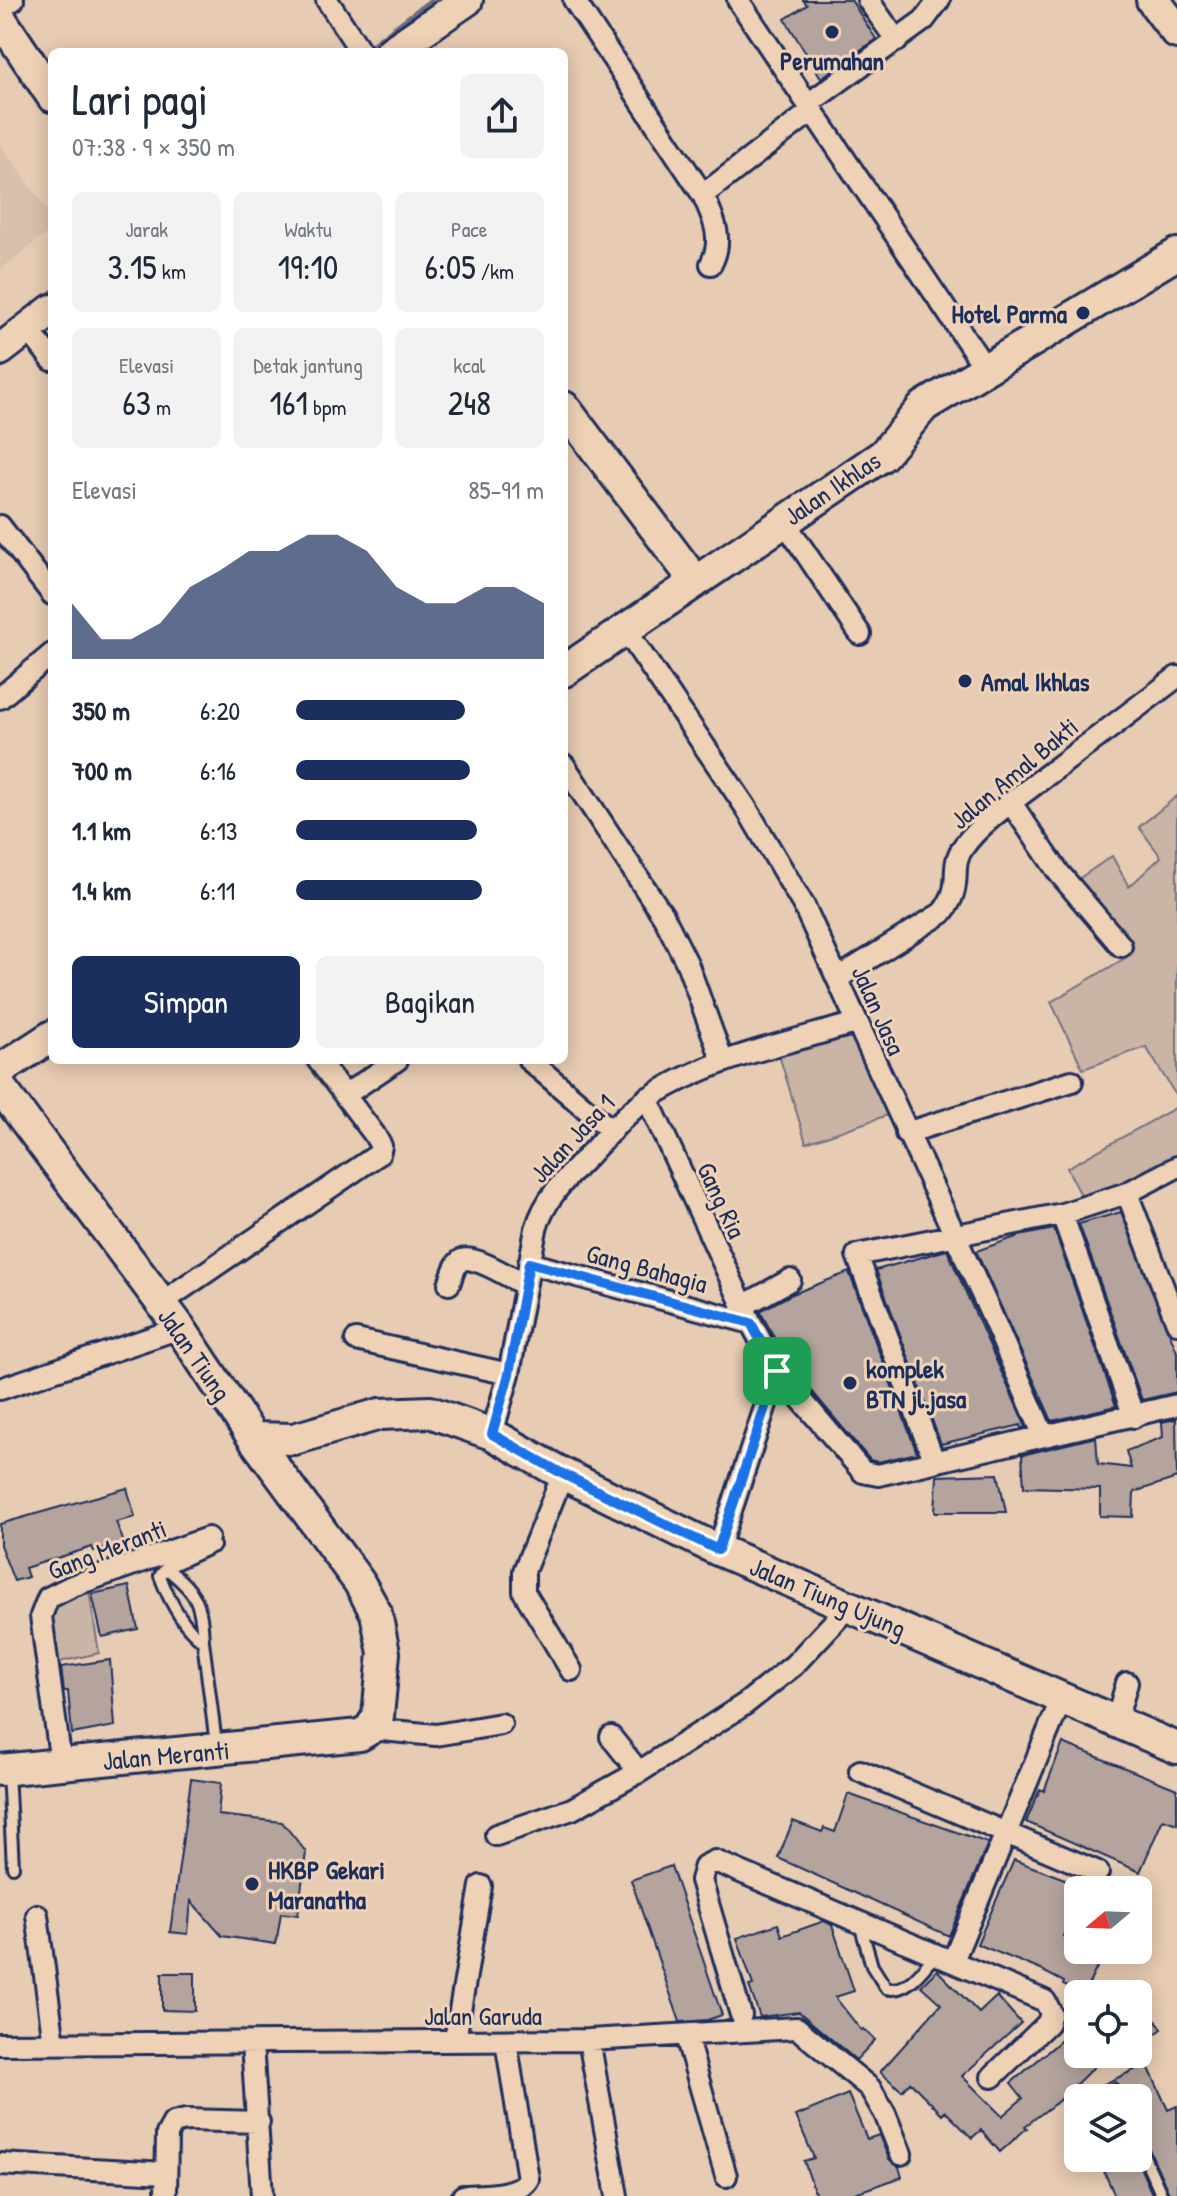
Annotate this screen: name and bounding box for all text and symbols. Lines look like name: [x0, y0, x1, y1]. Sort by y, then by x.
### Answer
marker: Perumahan: [823, 23, 841, 41]
place label: Perumahan: [780, 43, 884, 78]
text: Lari pagi: [72, 69, 208, 129]
button: share: [460, 74, 544, 158]
text: 07:38 · 9 × 350 m: [72, 129, 235, 164]
text: Jarak: [125, 214, 168, 244]
text: Waktu: [284, 214, 332, 244]
text: Pace: [451, 214, 488, 244]
text: 3.15: [107, 244, 157, 290]
text: 19:10: [278, 244, 338, 290]
text: 6:05: [425, 244, 476, 290]
text: km: [157, 256, 186, 286]
text: /km: [476, 256, 514, 286]
place label: Hotel Parma: [952, 296, 1068, 331]
marker: Hotel Parma: [1074, 304, 1092, 322]
text: Elevasi: [119, 350, 174, 380]
text: Detak jantung: [253, 350, 363, 380]
text: kcal: [453, 350, 485, 380]
text: 63: [122, 380, 151, 426]
text: 161: [270, 380, 308, 426]
text: 248: [448, 380, 491, 426]
text: m: [151, 392, 171, 422]
text: bpm: [308, 392, 346, 422]
street label: Jalan Ikhlas: [777, 443, 887, 533]
text: Elevasi: [72, 472, 137, 507]
text: 85–91 m: [468, 472, 544, 507]
place label: Amal Ikhlas: [981, 664, 1089, 699]
marker: Amal Ikhlas: [956, 672, 974, 690]
text: 350 m: [72, 693, 130, 728]
text: 6:20: [200, 693, 240, 728]
street label: Jalan Amal Bakti: [943, 709, 1085, 837]
text: 700 m: [72, 753, 132, 788]
text: 6:16: [200, 753, 236, 788]
text: 1.1 km: [72, 813, 131, 848]
text: 6:13: [200, 813, 238, 848]
text: 1.4 km: [72, 873, 131, 908]
text: 6:11: [200, 873, 235, 908]
button: Simpan: [72, 956, 300, 1048]
button: Bagikan: [316, 956, 544, 1048]
street label: Jalan Jasa: [844, 960, 914, 1060]
street label: Jalan Jasa 1: [522, 1086, 622, 1190]
street label: Gang Ria: [689, 1156, 755, 1244]
street label: Gang Bahagia: [583, 1235, 711, 1301]
street label: Jalan Tiung: [150, 1300, 240, 1408]
pin: [743, 1337, 811, 1405]
icon: arrive: [755, 1349, 799, 1393]
place label: komplek BTN jl.jasa: [866, 1351, 967, 1416]
marker: komplek BTN jl.jasa: [841, 1374, 859, 1392]
street label: Gang Meranti: [43, 1510, 171, 1588]
street label: Jalan Tiung Ujung: [745, 1548, 911, 1646]
street label: Jalan Meranti: [101, 1732, 231, 1778]
place label: HKBP Gekari Maranatha: [268, 1852, 385, 1917]
marker: HKBP Gekari Maranatha: [243, 1875, 261, 1893]
north arrow: [1064, 1876, 1152, 1964]
map controls: [1064, 1876, 1152, 2172]
button: locate: [1064, 1980, 1152, 2068]
street label: Jalan Garuda: [424, 1998, 542, 2033]
button: layers: [1064, 2084, 1152, 2172]

